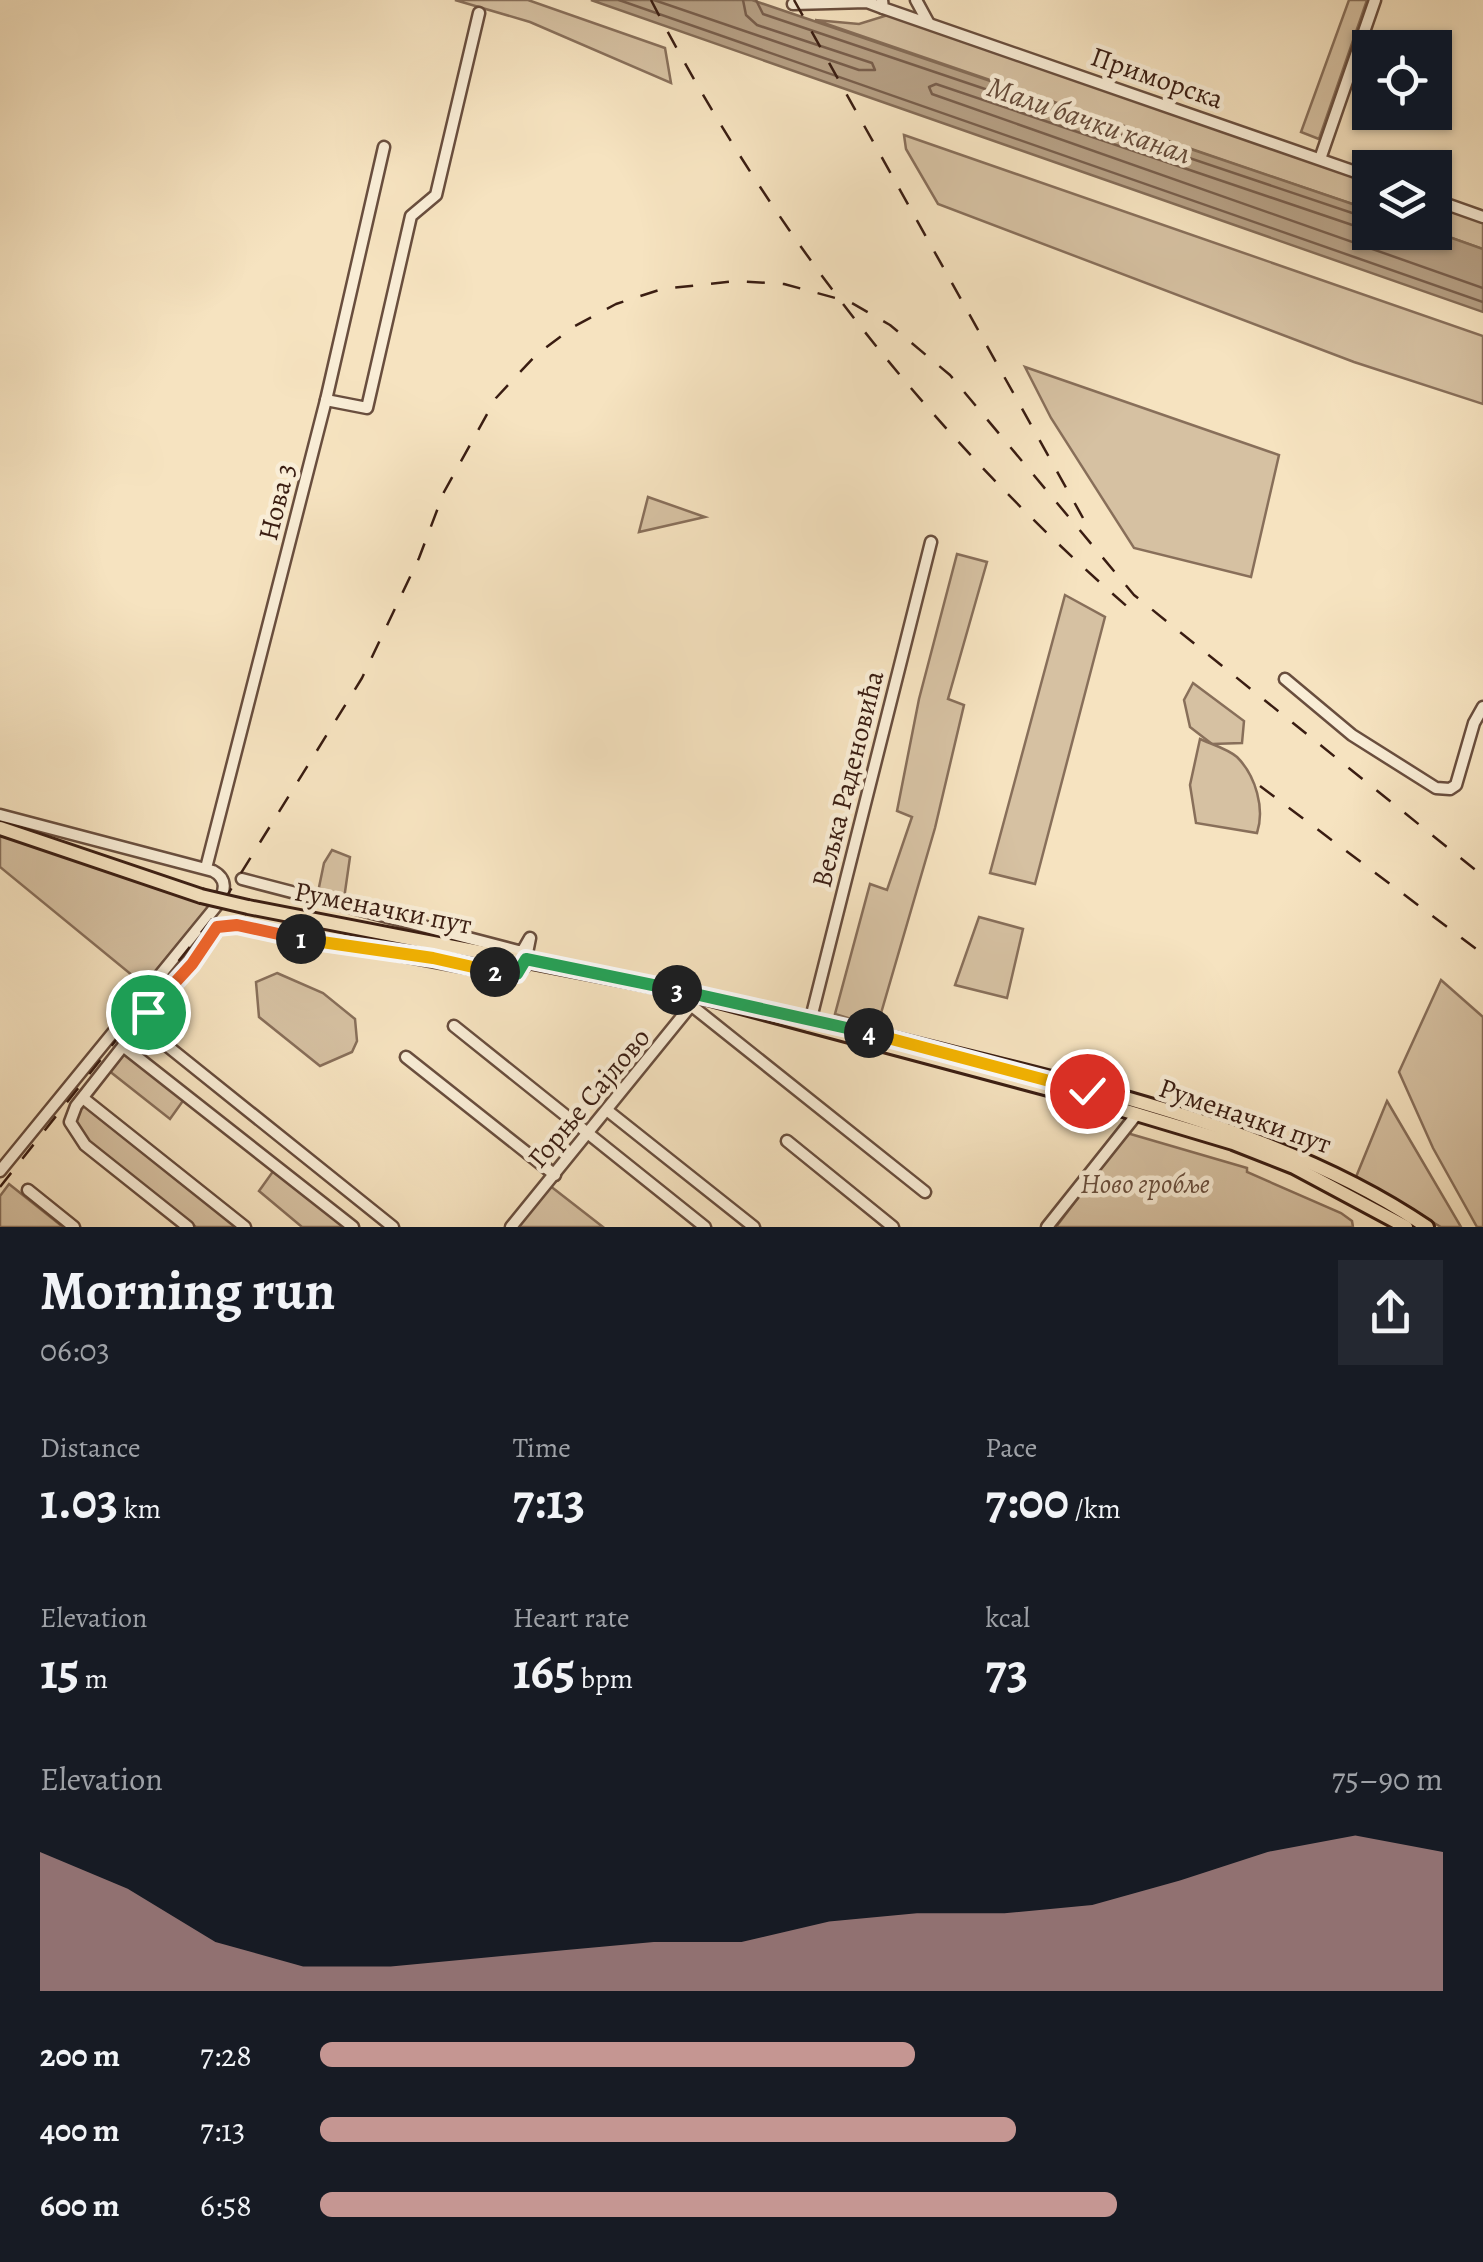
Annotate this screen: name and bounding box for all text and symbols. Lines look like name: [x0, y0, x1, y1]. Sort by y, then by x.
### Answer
map controls: [1352, 30, 1452, 250]
button: locate: [1352, 30, 1452, 130]
street label: Приморска: [1086, 38, 1228, 118]
water label: Мали бачки канал: [982, 66, 1196, 174]
button: layers: [1352, 150, 1452, 250]
street label: Нова 3: [249, 460, 305, 544]
street label: Вељка Раденовића: [803, 667, 893, 891]
street label: Руменачки пут: [291, 872, 475, 944]
pin: 1: [276, 914, 326, 964]
text: 1: [296, 920, 306, 958]
pin: 2: [470, 947, 520, 997]
text: 2: [488, 953, 502, 991]
pin: 3: [652, 965, 702, 1015]
pin: [106, 970, 191, 1055]
text: 3: [671, 971, 683, 1009]
icon: arrive: [121, 985, 176, 1040]
pin: 4: [844, 1008, 894, 1058]
text: 4: [862, 1014, 876, 1052]
street label: Горње Сајлово: [519, 1020, 659, 1176]
pin: [1045, 1049, 1130, 1134]
icon: check: [1060, 1064, 1115, 1119]
street label: Руменачки пут: [1154, 1069, 1336, 1163]
park label: Ново гробље: [1080, 1165, 1210, 1203]
text: Morning run: [40, 1253, 335, 1328]
button: share: [1338, 1260, 1443, 1365]
text: 06:03: [40, 1328, 110, 1372]
text: Distance: [40, 1429, 140, 1467]
text: Time: [513, 1429, 571, 1467]
text: Pace: [985, 1429, 1037, 1467]
text: 1.03: [40, 1467, 118, 1535]
text: 7:13: [513, 1467, 585, 1535]
text: 7:00: [985, 1467, 1069, 1535]
text: km: [118, 1490, 161, 1528]
text: /km: [1069, 1490, 1121, 1528]
text: Elevation: [40, 1599, 147, 1637]
text: Heart rate: [513, 1599, 630, 1637]
text: kcal: [985, 1599, 1030, 1637]
text: 15: [40, 1637, 79, 1705]
text: 165: [513, 1637, 575, 1705]
text: 73: [985, 1637, 1028, 1705]
text: m: [79, 1660, 108, 1698]
text: bpm: [575, 1660, 633, 1698]
text: Elevation: [40, 1757, 163, 1801]
text: 75–90 m: [1332, 1757, 1443, 1801]
text: 200 m: [40, 2033, 120, 2077]
text: 7:28: [200, 2033, 252, 2077]
text: 400 m: [40, 2108, 120, 2152]
text: 7:13: [200, 2108, 245, 2152]
text: 600 m: [40, 2183, 120, 2227]
text: 6:58: [200, 2183, 252, 2227]

